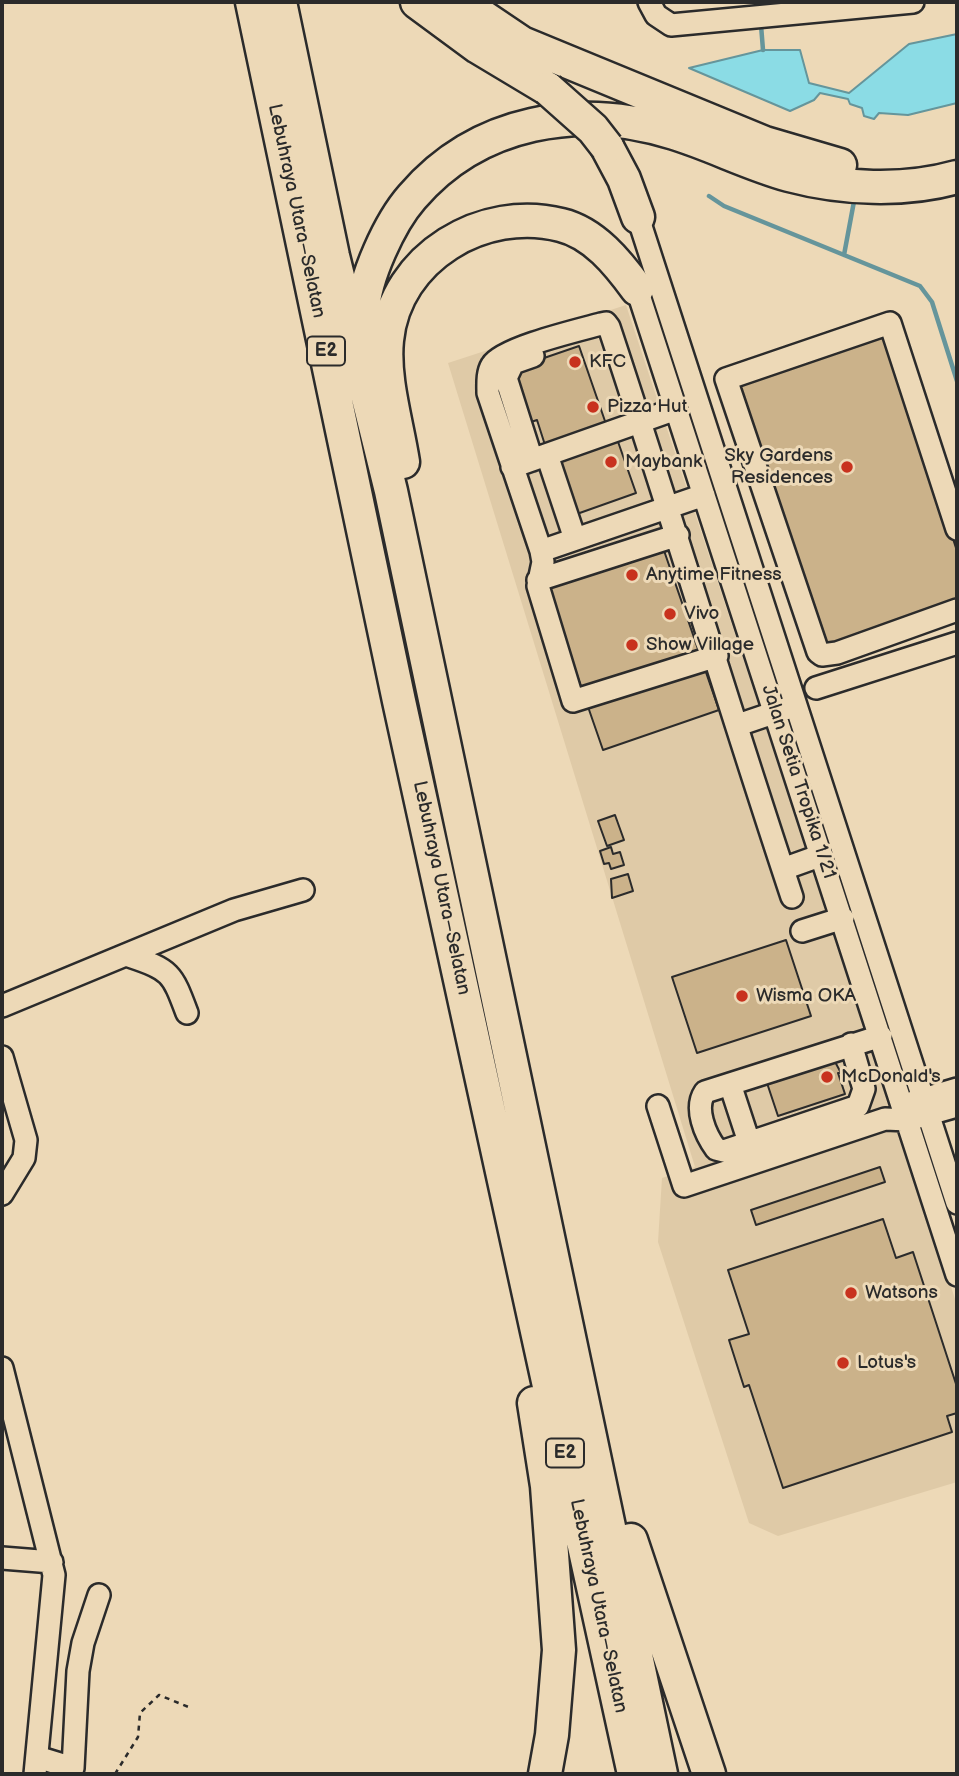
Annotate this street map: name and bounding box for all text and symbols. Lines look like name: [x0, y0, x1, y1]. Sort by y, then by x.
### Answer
street label: Lebuhraya Utara–Selatan: [262, 102, 330, 320]
road number: E2: [307, 337, 345, 366]
place label: KFC: [589, 351, 626, 373]
marker: KFC: [567, 354, 583, 370]
place label: Pizza Hut: [607, 396, 688, 418]
marker: Pizza Hut: [585, 399, 601, 415]
place label: Sky Gardens Residences: [724, 445, 833, 489]
place label: Maybank: [625, 451, 702, 473]
marker: Maybank: [603, 454, 619, 470]
marker: Sky Gardens Residences: [839, 459, 855, 475]
place label: Anytime Fitness: [646, 564, 782, 586]
marker: Anytime Fitness: [624, 567, 640, 583]
place label: Vivo: [684, 603, 719, 625]
marker: Vivo: [662, 606, 678, 622]
place label: Show Village: [646, 634, 754, 656]
marker: Show Village: [624, 637, 640, 653]
street label: Jalan Setia Tropika 1/21: [756, 682, 840, 882]
street label: Lebuhraya Utara–Selatan: [407, 779, 475, 997]
place label: Wisma OKA: [756, 985, 856, 1007]
marker: Wisma OKA: [734, 988, 750, 1004]
place label: McDonald's: [841, 1066, 941, 1088]
marker: McDonald's: [819, 1069, 835, 1085]
place label: Watsons: [865, 1282, 938, 1304]
marker: Watsons: [843, 1285, 859, 1301]
place label: Lotus's: [857, 1352, 916, 1374]
marker: Lotus's: [835, 1355, 851, 1371]
road number: E2: [546, 1438, 584, 1468]
street label: Lebuhraya Utara–Selatan: [564, 1497, 632, 1715]

